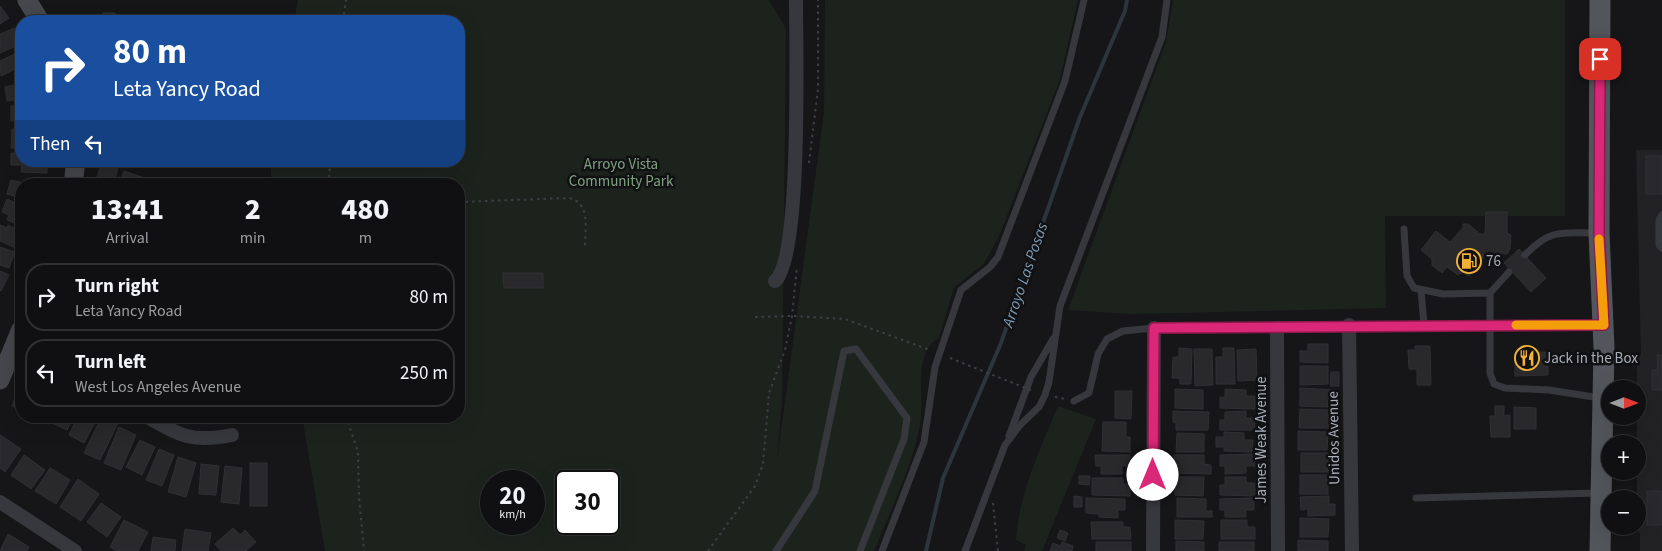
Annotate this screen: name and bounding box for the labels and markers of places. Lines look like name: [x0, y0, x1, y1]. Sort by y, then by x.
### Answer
pin: [1579, 38, 1621, 80]
fuel station icon: 76: [1456, 248, 1482, 274]
place label: 76: [1486, 251, 1501, 272]
restaurant icon: Jack in the Box: [1514, 345, 1540, 371]
place label: Jack in the Box: [1544, 348, 1638, 369]

